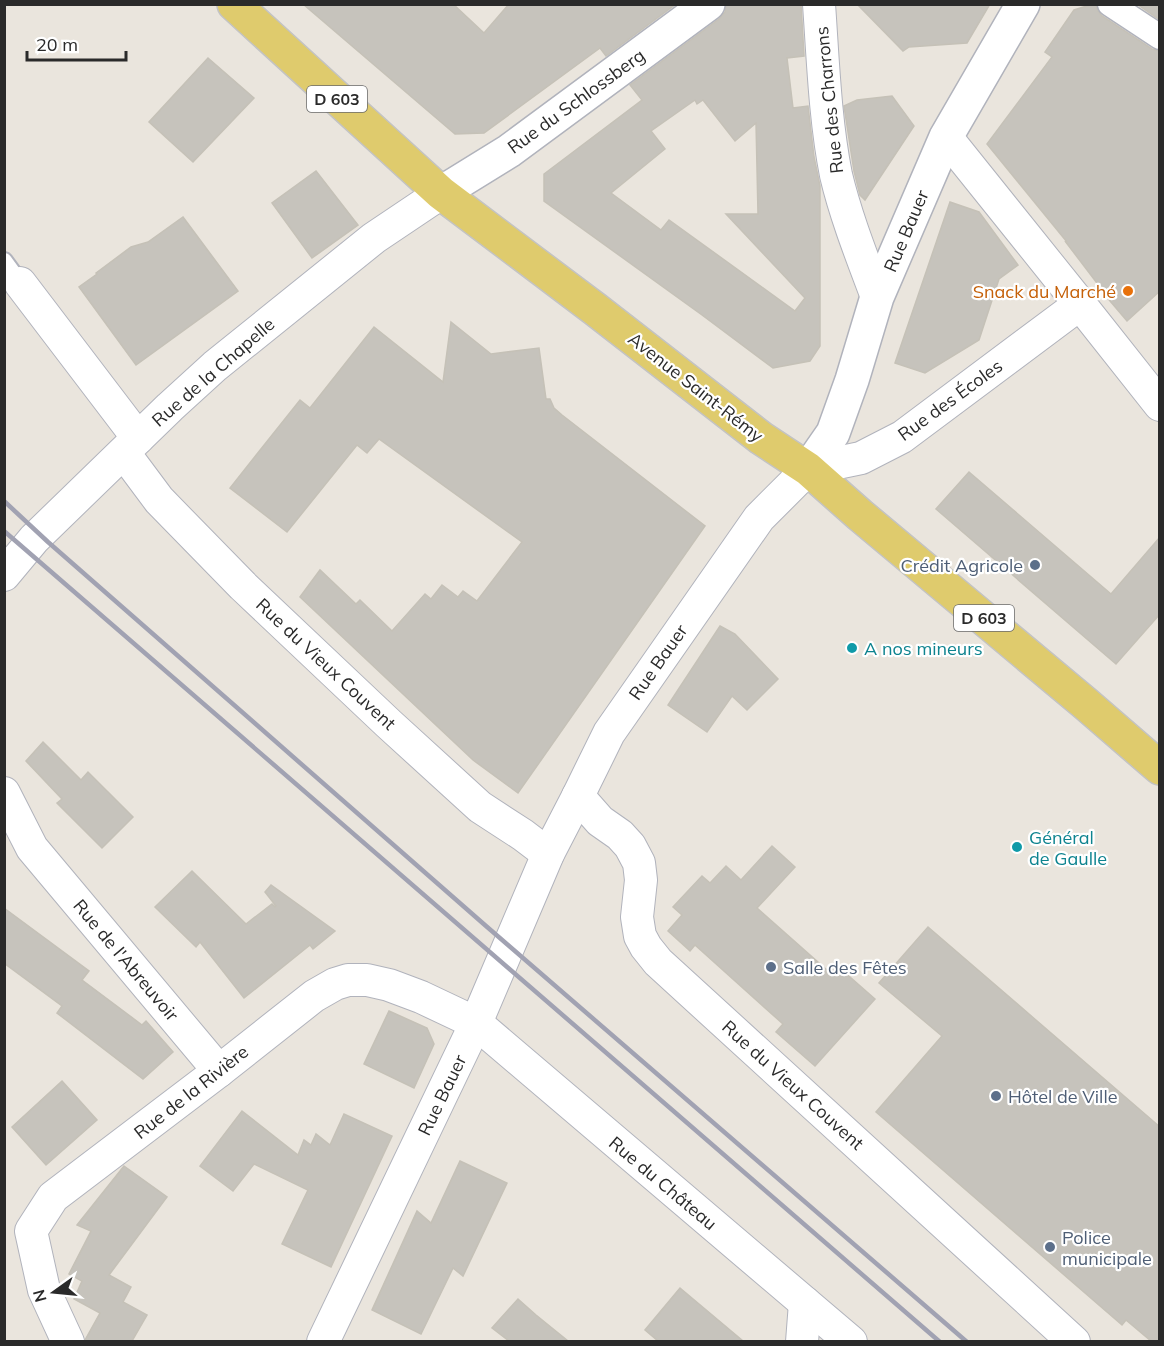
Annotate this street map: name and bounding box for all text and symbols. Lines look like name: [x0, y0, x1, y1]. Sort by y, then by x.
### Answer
scale bar: [27, 24, 126, 62]
street label: Rue des Charrons: [810, 25, 848, 175]
text: 20 m: [36, 33, 78, 56]
street label: Rue du Schlossberg: [503, 43, 649, 159]
road number: D 603: [307, 86, 367, 112]
street label: Rue Bauer: [878, 186, 934, 276]
place label: Snack du Marché: [973, 280, 1116, 303]
marker: Snack du Marché: [1121, 284, 1135, 298]
street label: Rue de la Chapelle: [147, 312, 279, 432]
street label: Avenue Saint-Rémy: [624, 327, 769, 447]
street label: Rue des Écoles: [893, 354, 1007, 446]
place label: Crédit Agricole: [901, 554, 1023, 577]
marker: Crédit Agricole: [1028, 558, 1042, 572]
street label: Rue du Vieux Couvent: [251, 593, 401, 735]
road number: D 603: [954, 605, 1014, 631]
street label: Rue Bauer: [624, 619, 693, 704]
place label: A nos mineurs: [864, 637, 983, 660]
marker: A nos mineurs: [845, 641, 859, 655]
place label: Général de Gaulle: [1029, 826, 1107, 870]
marker: Général de Gaulle: [1010, 840, 1024, 854]
street label: Rue de l'Abreuvoir: [68, 894, 184, 1026]
place label: Salle des Fêtes: [783, 956, 907, 979]
marker: Salle des Fêtes: [764, 960, 778, 974]
street label: Rue du Vieux Couvent: [717, 1015, 869, 1155]
street label: Rue de la Rivière: [129, 1040, 253, 1144]
street label: Rue Bauer: [413, 1050, 472, 1139]
place label: Hôtel de Ville: [1008, 1085, 1117, 1108]
marker: Hôtel de Ville: [989, 1089, 1003, 1103]
street label: Rue du Château: [604, 1131, 722, 1235]
place label: Police municipale: [1062, 1226, 1152, 1270]
marker: Police municipale: [1043, 1240, 1057, 1254]
north arrow: [24, 1262, 84, 1322]
text: N: [28, 1287, 51, 1304]

